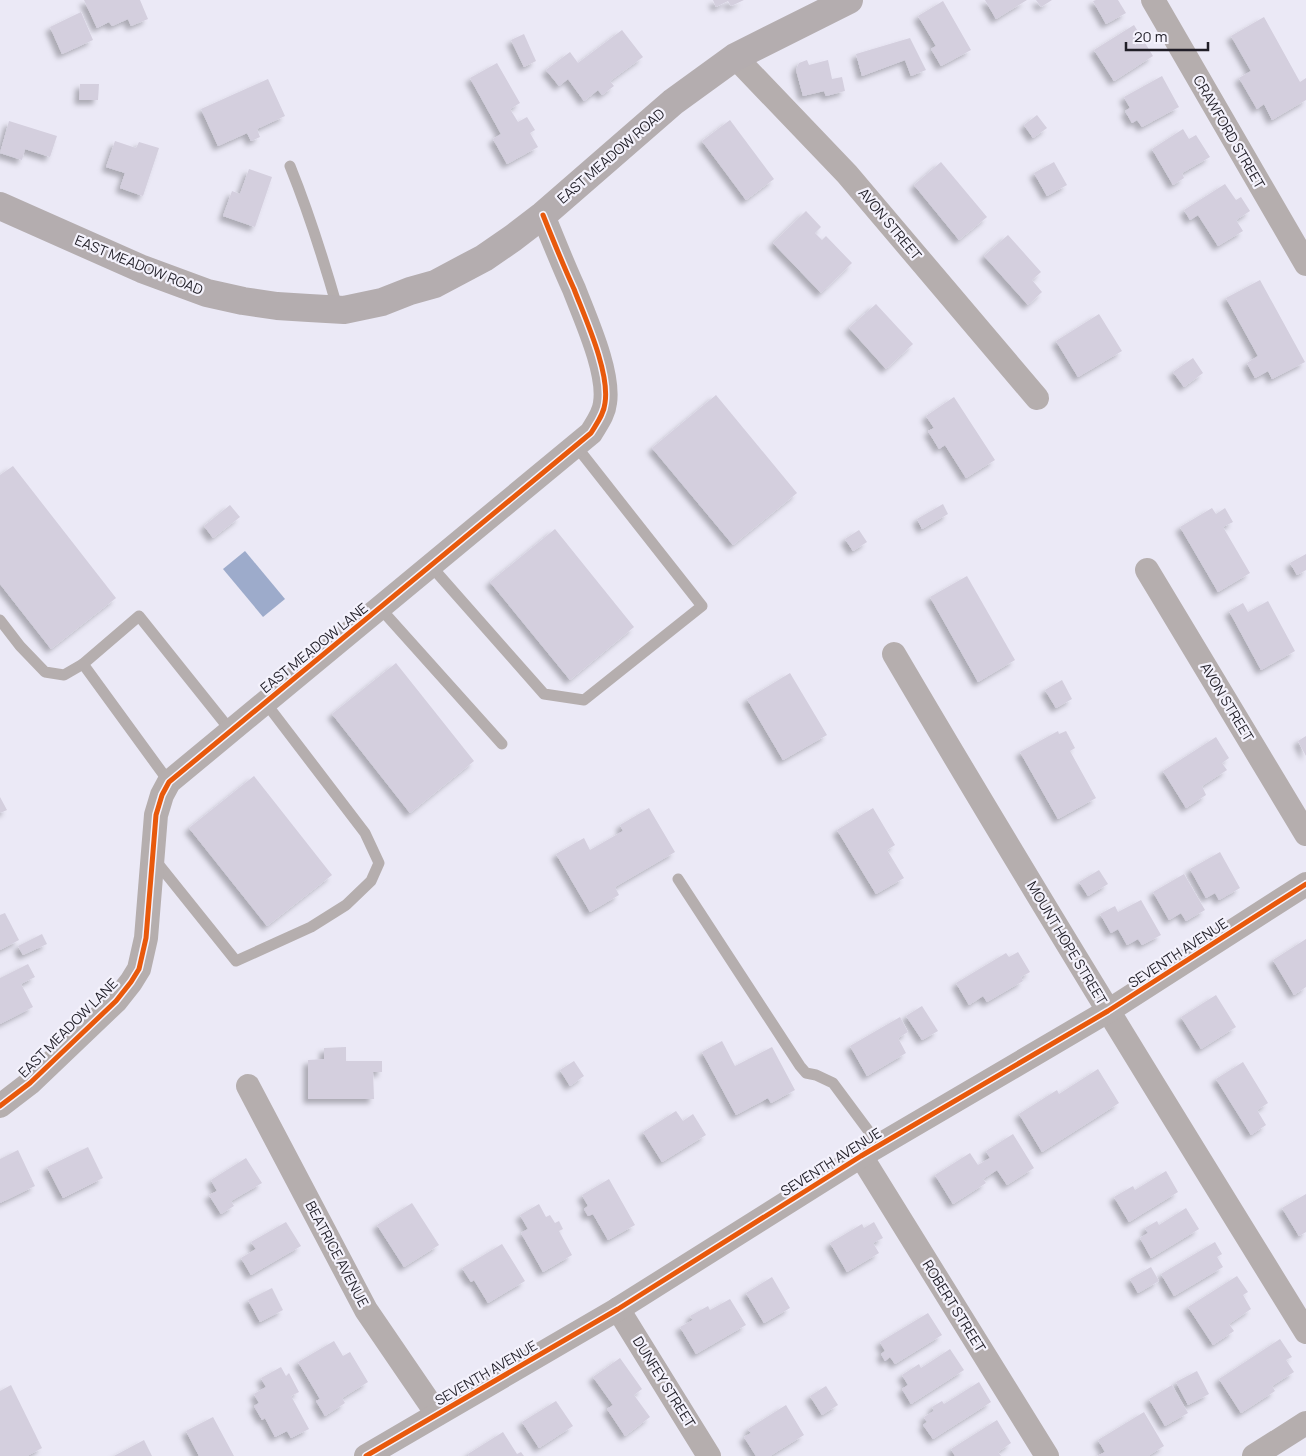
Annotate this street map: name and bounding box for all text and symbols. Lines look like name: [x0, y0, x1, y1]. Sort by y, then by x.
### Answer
scale bar: [1126, 20, 1208, 52]
text: 20 m: [1134, 26, 1167, 47]
street label: CRAWFORD STREET: [1189, 72, 1270, 193]
street label: EAST MEADOW ROAD: [553, 104, 668, 208]
street label: AVON STREET: [855, 184, 927, 264]
street label: EAST MEADOW ROAD: [72, 230, 206, 299]
street label: EAST MEADOW LANE: [256, 598, 371, 697]
street label: AVON STREET: [1196, 659, 1259, 745]
street label: MOUNT HOPE STREET: [1023, 877, 1112, 1009]
street label: SEVENTH AVENUE: [1124, 913, 1231, 992]
street label: EAST MEADOW LANE: [14, 974, 121, 1081]
street label: SEVENTH AVENUE: [777, 1123, 885, 1200]
street label: BEATRICE AVENUE: [301, 1197, 373, 1310]
street label: ROBERT STREET: [918, 1256, 991, 1356]
street label: DUNFEY STREET: [629, 1333, 700, 1431]
street label: SEVENTH AVENUE: [431, 1336, 540, 1410]

